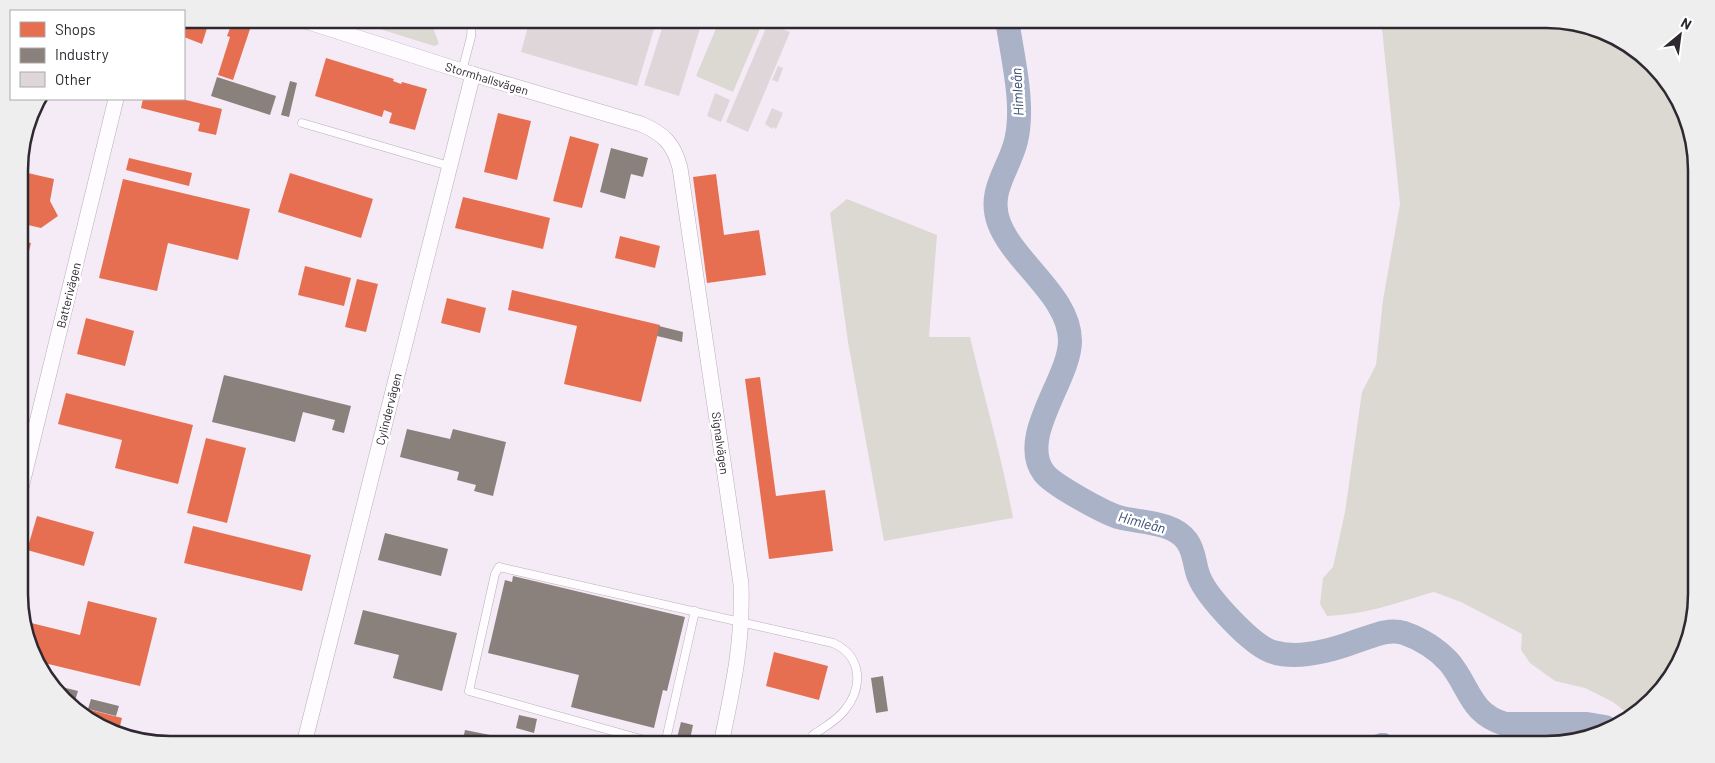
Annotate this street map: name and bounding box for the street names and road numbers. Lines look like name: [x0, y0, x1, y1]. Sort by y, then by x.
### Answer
street label: Stormhallsvägen: [444, 59, 530, 97]
street label: Batterivägen: [53, 261, 83, 329]
street label: Cylindervägen: [372, 372, 404, 446]
street label: Signalvägen: [710, 411, 732, 475]

